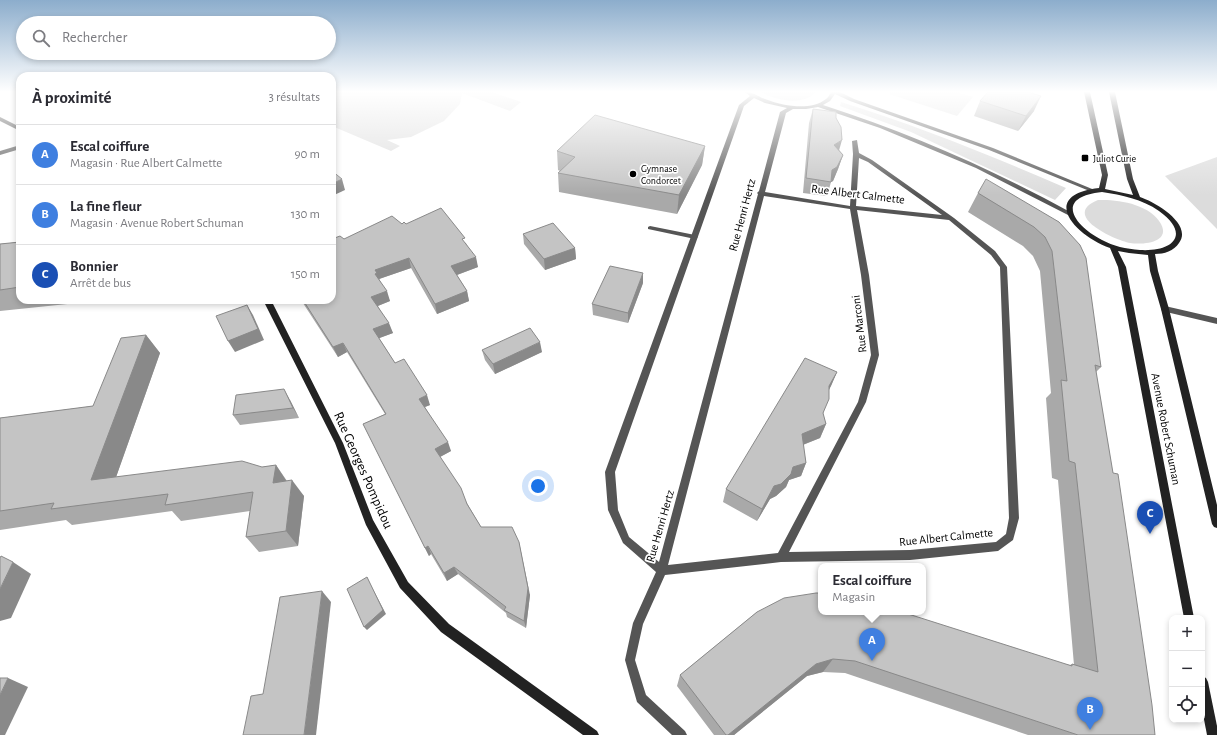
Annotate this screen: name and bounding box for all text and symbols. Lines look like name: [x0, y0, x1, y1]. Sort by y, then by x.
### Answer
search box: [16, 16, 336, 60]
icon: search: [30, 27, 52, 49]
text: Rechercher: [62, 30, 127, 45]
text: À proximité: [32, 89, 112, 106]
text: 3 résultats: [269, 91, 320, 104]
text: Escal coiffure: [70, 139, 149, 154]
text: A: [41, 148, 49, 161]
text: 90 m: [294, 148, 320, 161]
marker: Juliot Curie: [1080, 153, 1090, 163]
place label: Juliot Curie: [1093, 154, 1136, 164]
text: Magasin · Rue Albert Calmette: [70, 157, 222, 170]
place label: Gymnase Condorcet: [641, 164, 682, 186]
marker: Gymnase Condorcet: [628, 169, 638, 179]
street label: Rue Henri Hertz: [727, 177, 757, 253]
street label: Rue Albert Calmette: [811, 182, 905, 206]
text: La fine fleur: [70, 199, 141, 214]
text: B: [41, 208, 49, 221]
text: 130 m: [291, 208, 320, 221]
text: Magasin · Avenue Robert Schuman: [70, 217, 244, 230]
text: Bonnier: [70, 259, 118, 274]
text: C: [42, 268, 48, 281]
text: 150 m: [291, 268, 320, 281]
text: Arrêt de bus: [70, 277, 131, 290]
street label: Rue Marconi: [850, 294, 868, 354]
street label: Avenue Robert Schuman: [1149, 372, 1183, 486]
street label: Rue Georges Pompidou: [331, 410, 395, 531]
your location: [528, 476, 548, 496]
street label: Rue Henri Hertz: [644, 488, 676, 563]
pin: C: [1137, 501, 1163, 534]
street label: Rue Albert Calmette: [899, 526, 993, 548]
popup: [818, 563, 926, 615]
text: Escal coiffure: [832, 573, 912, 588]
text: Magasin: [832, 591, 875, 604]
map controls: [1169, 615, 1205, 723]
button: +: [1169, 615, 1205, 651]
pin: A: [859, 628, 885, 661]
button: −: [1169, 651, 1205, 687]
button: locate: [1169, 687, 1205, 723]
pin: B: [1077, 697, 1103, 730]

